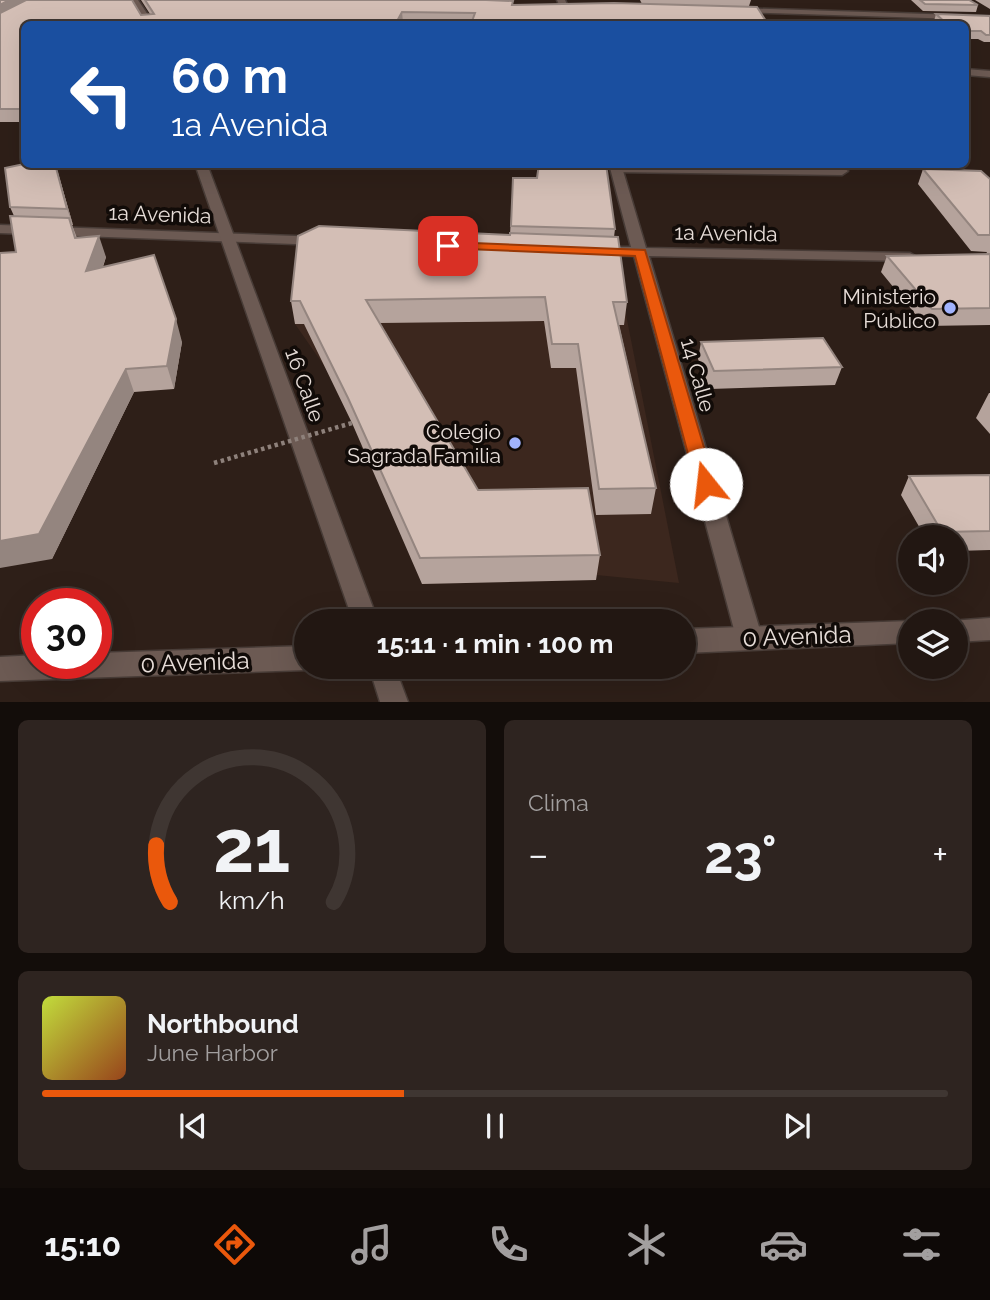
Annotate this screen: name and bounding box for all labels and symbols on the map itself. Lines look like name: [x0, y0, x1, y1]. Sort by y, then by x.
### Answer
street label: 1a Avenida: [108, 200, 212, 228]
pin: [418, 216, 478, 276]
street label: 1a Avenida: [674, 220, 778, 246]
place label: Ministerio Público: [842, 284, 936, 333]
marker: Ministerio Público: [942, 300, 958, 316]
street label: 14 Calle: [676, 335, 720, 415]
street label: 16 Calle: [280, 345, 330, 425]
place label: Colegio Sagrada Familia: [347, 419, 501, 468]
marker: Colegio Sagrada Familia: [507, 435, 523, 451]
position arrow: [669, 447, 743, 521]
speed limit sign: 30: [21, 588, 112, 679]
street label: 0 Avenida: [742, 620, 852, 652]
street label: 0 Avenida: [140, 646, 250, 678]

